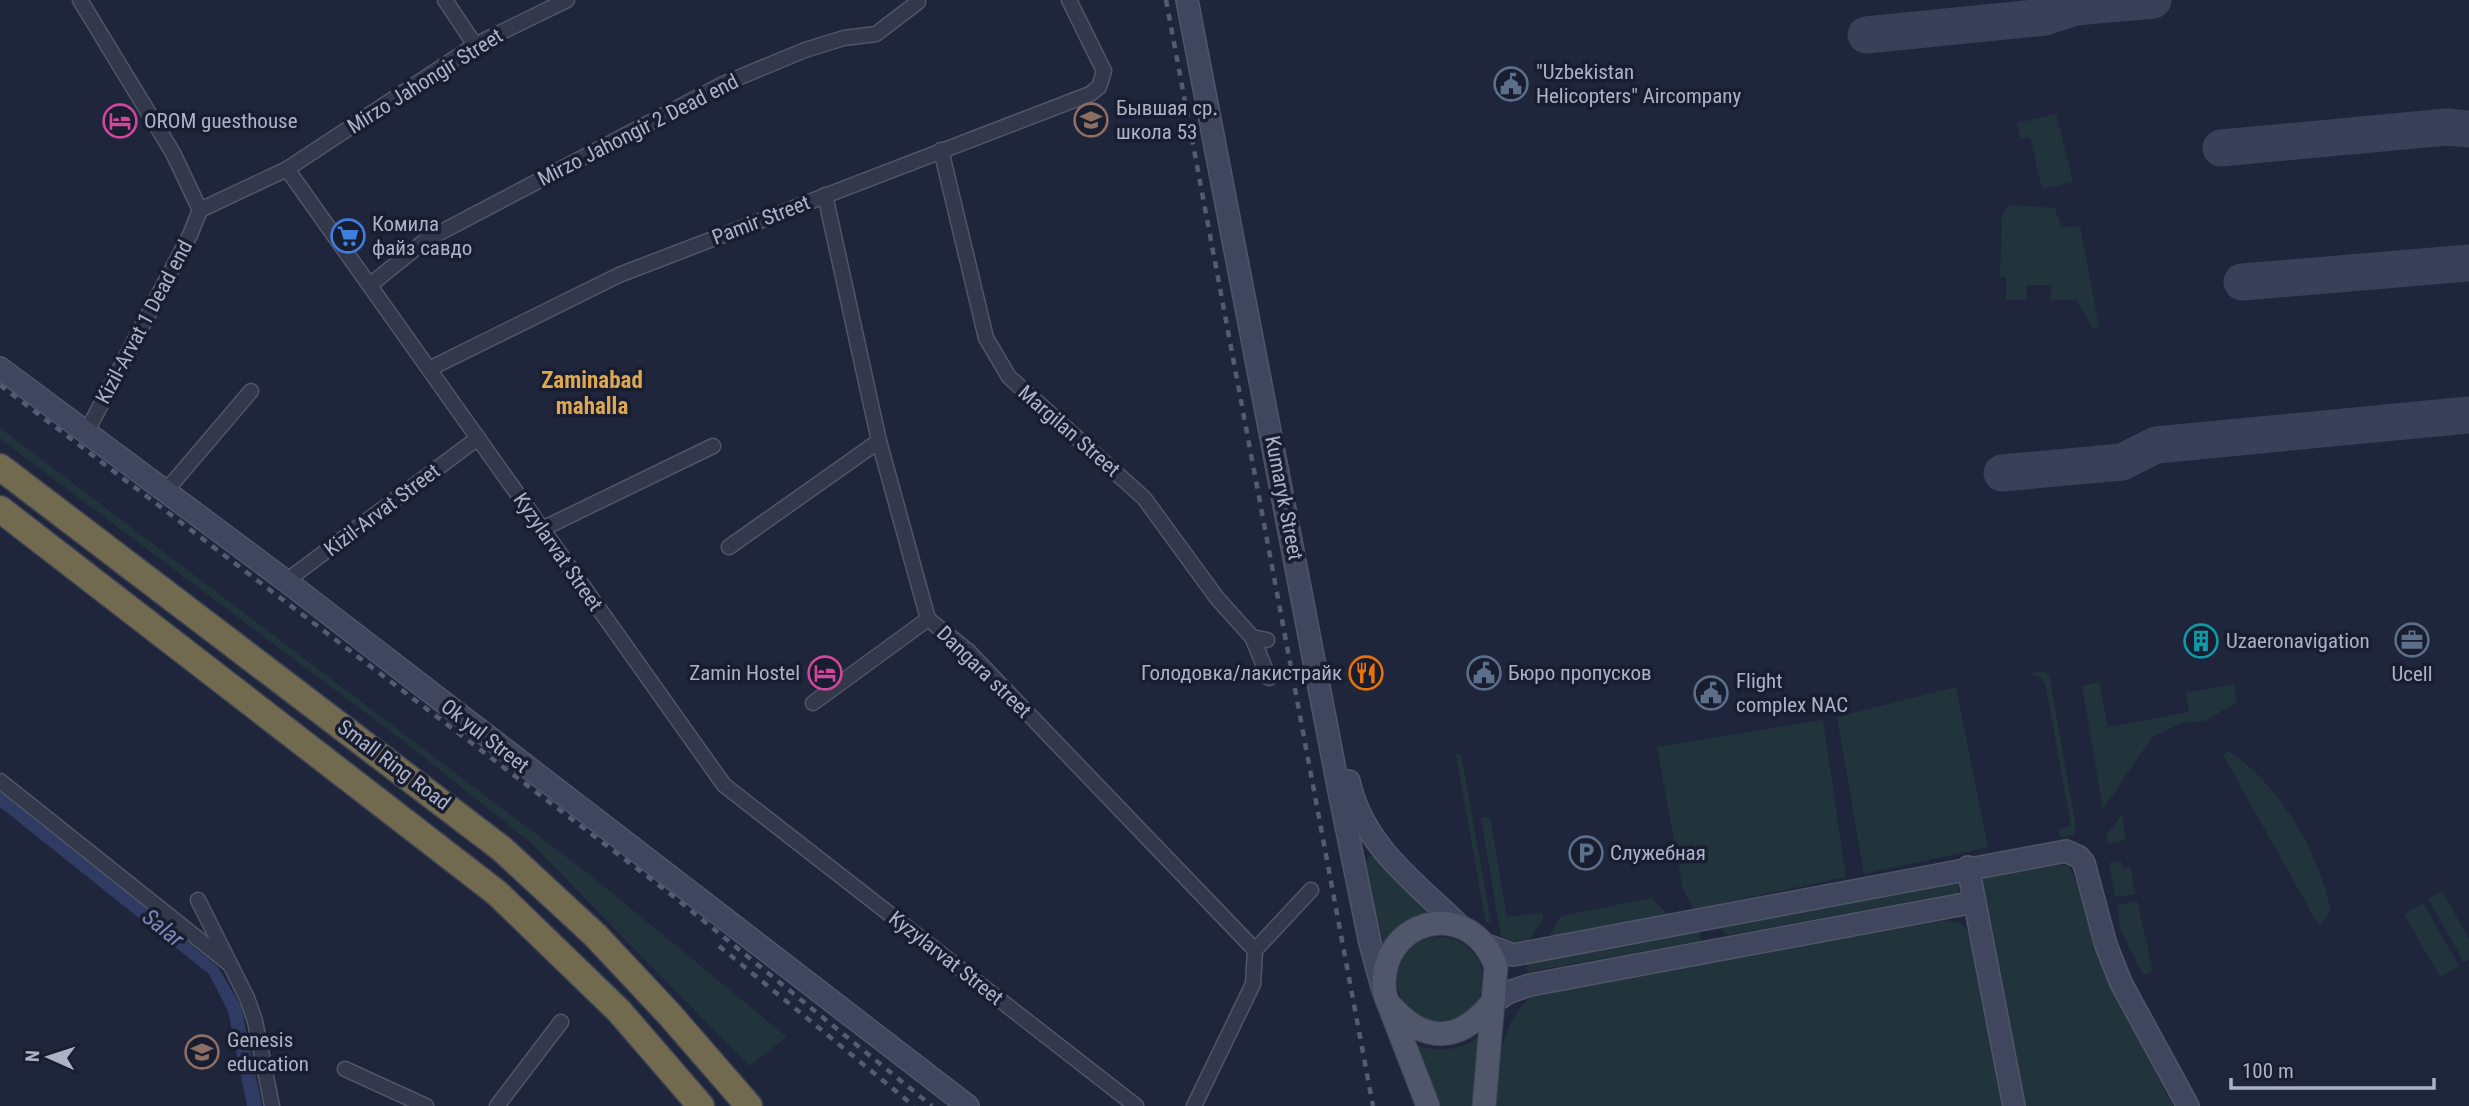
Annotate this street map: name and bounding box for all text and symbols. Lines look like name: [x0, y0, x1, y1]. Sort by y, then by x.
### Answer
street label: Mirzo Jahongir Street: [343, 24, 507, 138]
place label: "Uzbekistan Helicopters" Aircompany: [1536, 60, 1741, 108]
public building icon: "Uzbekistan Helicopters" Aircompany: [1492, 65, 1530, 103]
street label: Mirzo Jahongir 2 Dead end: [534, 69, 742, 191]
place label: Бывшая ср. школа 53: [1116, 96, 1218, 144]
school or university icon: Бывшая ср. школа 53: [1072, 101, 1110, 139]
hotel icon: OROM guesthouse: [101, 102, 139, 140]
place label: OROM guesthouse: [144, 109, 298, 133]
street label: Pamir Street: [709, 190, 813, 250]
place label: Комила файз савдо: [372, 212, 472, 260]
supermarket icon: Комила файз савдо: [329, 217, 367, 255]
street label: Kizil-Arvat 1 Dead end: [91, 236, 197, 408]
district label: Zaminabad mahalla: [541, 367, 643, 420]
street label: Margilan Street: [1013, 380, 1125, 482]
street label: Kumaryk Street: [1260, 434, 1308, 562]
street label: Kizil-Arvat Street: [320, 459, 444, 561]
street label: Kyzylarvat Street: [508, 488, 608, 616]
street label: Dangara street: [932, 621, 1036, 723]
office icon: Ucell: [2393, 621, 2431, 659]
building icon: Uzaeronavigation: [2182, 622, 2220, 660]
place label: Uzaeronavigation: [2226, 629, 2370, 653]
hotel icon: Zamin Hostel: [806, 654, 844, 692]
restaurant icon: Голодовка/лакистрайк: [1347, 654, 1385, 692]
public building icon: Бюро пропусков: [1465, 654, 1503, 692]
place label: Zamin Hostel: [689, 661, 800, 685]
place label: Голодовка/лакистрайк: [1141, 661, 1342, 685]
place label: Бюро пропусков: [1508, 661, 1652, 685]
place label: Ucell: [2392, 662, 2432, 686]
place label: Flight complex NAC: [1736, 669, 1848, 717]
public building icon: Flight complex NAC: [1692, 674, 1730, 712]
street label: Ok yul Street: [436, 694, 534, 778]
street label: Small Ring Road: [333, 715, 455, 815]
parking icon: Служебная: [1567, 834, 1605, 872]
place label: Служебная: [1610, 841, 1706, 865]
water label: Salar: [137, 903, 190, 953]
street label: Kyzylarvat Street: [884, 906, 1008, 1010]
north arrow: [14, 1022, 84, 1092]
place label: Genesis education: [227, 1028, 309, 1076]
school or university icon: Genesis education: [183, 1033, 221, 1071]
scale bar: [2231, 1046, 2434, 1090]
text: N: [21, 1050, 44, 1063]
text: 100 m: [2242, 1059, 2294, 1083]

